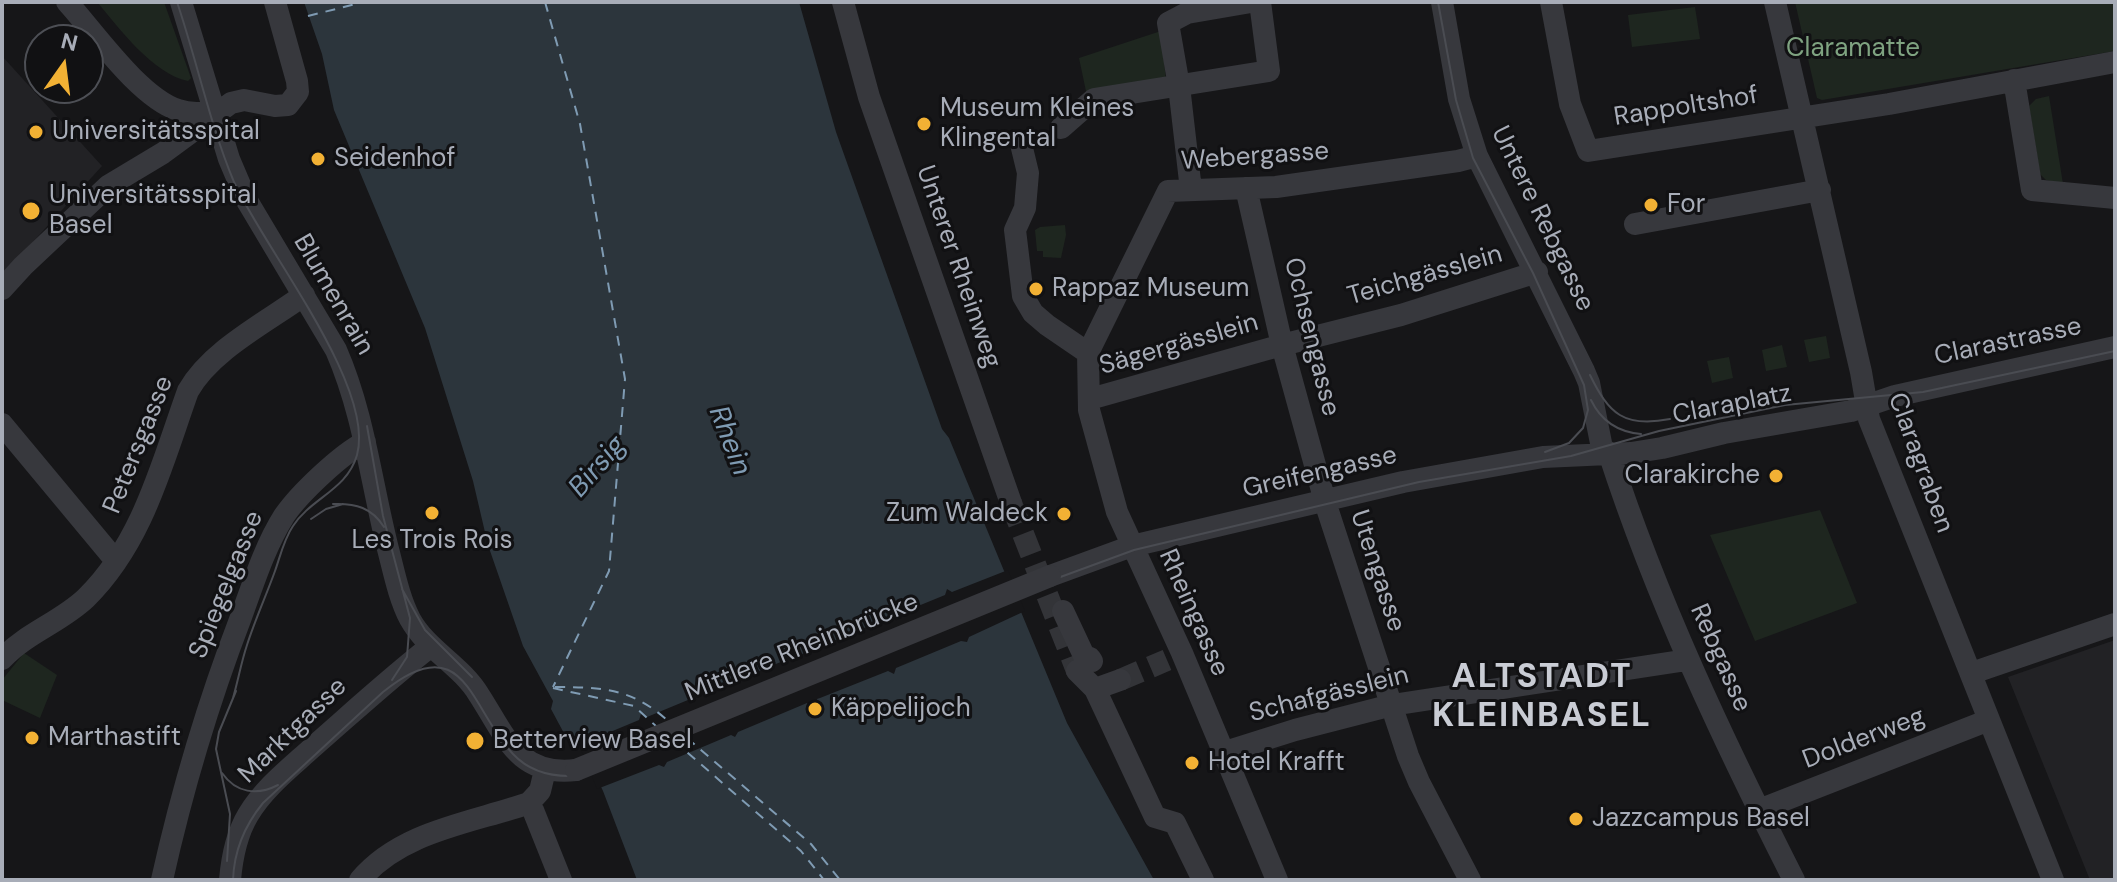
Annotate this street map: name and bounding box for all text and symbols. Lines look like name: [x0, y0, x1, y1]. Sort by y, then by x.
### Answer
north arrow: [24, 24, 104, 104]
text: N: [58, 26, 81, 58]
park label: Claramatte: [1786, 33, 1920, 65]
street label: Rappoltshof: [1612, 80, 1760, 134]
place label: Museum Kleines Klingental: [940, 93, 1134, 154]
marker: Museum Kleines Klingental: [915, 115, 933, 133]
place label: Universitätsspital: [52, 116, 260, 148]
street label: Untere Rebgasse: [1484, 121, 1600, 317]
marker: Universitätsspital: [27, 123, 45, 141]
street label: Webergasse: [1180, 136, 1330, 178]
place label: Seidenhof: [334, 143, 455, 175]
marker: Seidenhof: [309, 150, 327, 168]
street label: Unterer Rheinweg: [909, 162, 1007, 372]
place label: Universitätsspital Basel: [49, 180, 257, 242]
place label: For: [1667, 189, 1705, 221]
marker: For: [1642, 196, 1660, 214]
marker: Universitätsspital Basel: [20, 200, 42, 222]
street label: Blumenrain: [286, 229, 380, 361]
street label: Teichgässlein: [1344, 239, 1506, 313]
street label: Ochsengasse: [1276, 255, 1346, 419]
place label: Rappaz Museum: [1052, 273, 1249, 305]
marker: Rappaz Museum: [1027, 280, 1045, 298]
street label: Sägergässlein: [1096, 307, 1262, 383]
street label: Clarastrasse: [1932, 311, 2084, 373]
street label: Petersgasse: [97, 372, 181, 518]
street label: Claraplatz: [1670, 378, 1794, 432]
street label: Claragraben: [1880, 389, 1960, 537]
water label: Rhein: [700, 402, 758, 480]
water label: Birsig: [562, 429, 634, 505]
street label: Greifengasse: [1240, 440, 1400, 506]
place label: Clarakirche: [1625, 460, 1760, 492]
marker: Clarakirche: [1767, 467, 1785, 485]
place label: Zum Waldeck: [886, 498, 1048, 530]
marker: Les Trois Rois: [423, 504, 441, 522]
marker: Zum Waldeck: [1055, 505, 1073, 523]
street label: Utengasse: [1343, 506, 1411, 636]
street label: Spiegelgasse: [183, 507, 271, 663]
place label: Les Trois Rois: [351, 525, 513, 557]
street label: Rheingasse: [1151, 545, 1235, 681]
street label: Mittlere Rheinbrücke: [681, 587, 923, 709]
street label: Rebgasse: [1682, 599, 1758, 717]
district label: ALTSTADT KLEINBASEL: [1432, 658, 1652, 738]
street label: Schafgässlein: [1246, 660, 1412, 730]
street label: Marktgasse: [232, 672, 354, 790]
place label: Käppelijoch: [831, 693, 971, 725]
marker: Käppelijoch: [806, 700, 824, 718]
street label: Dolderweg: [1799, 701, 1929, 777]
place label: Marthastift: [48, 722, 181, 754]
place label: Betterview Basel: [493, 725, 692, 757]
marker: Marthastift: [23, 729, 41, 747]
marker: Betterview Basel: [464, 730, 486, 752]
place label: Hotel Krafft: [1208, 747, 1345, 779]
marker: Hotel Krafft: [1183, 754, 1201, 772]
place label: Jazzcampus Basel: [1592, 803, 1810, 835]
marker: Jazzcampus Basel: [1567, 810, 1585, 828]

